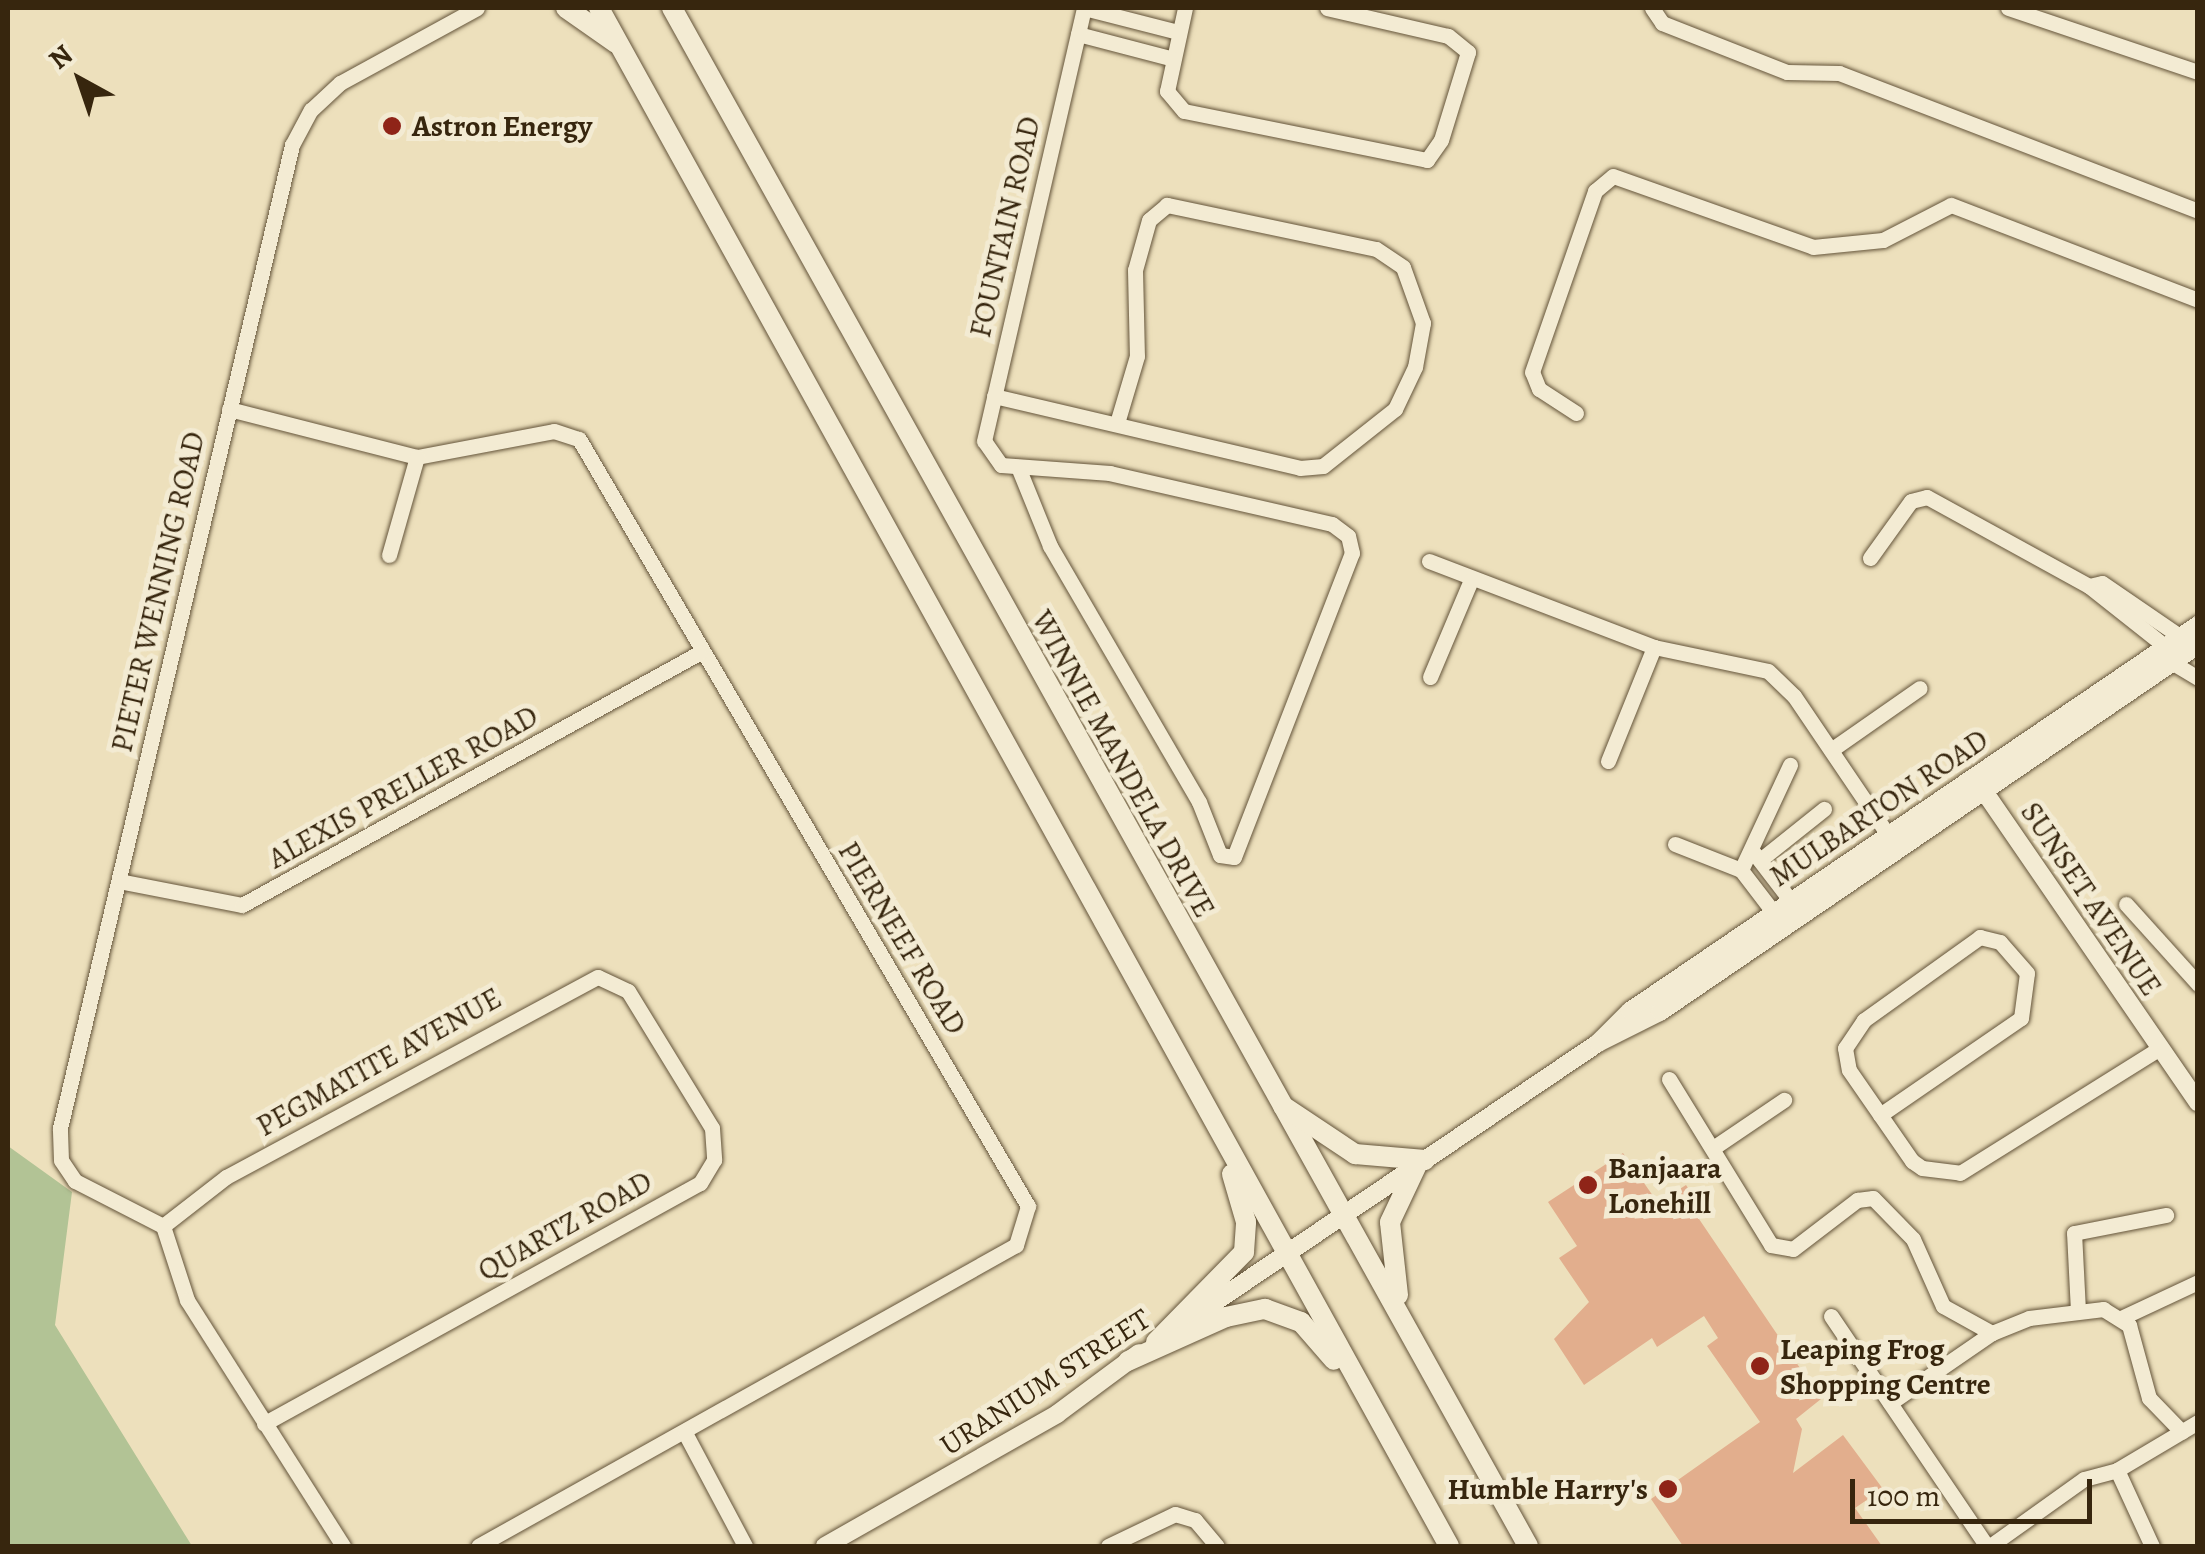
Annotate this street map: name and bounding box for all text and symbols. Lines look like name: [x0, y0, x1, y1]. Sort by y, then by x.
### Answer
north arrow: [30, 30, 130, 130]
text: N: [41, 36, 81, 78]
place label: Astron Energy: [412, 108, 592, 144]
street label: FOUNTAIN ROAD: [962, 113, 1048, 341]
marker: Astron Energy: [381, 115, 403, 137]
street label: PIETER WENNING ROAD: [104, 428, 212, 756]
street label: WINNIE MANDELA DRIVE: [1024, 604, 1222, 924]
street label: ALEXIS PRELLER ROAD: [262, 698, 544, 876]
street label: MULBARTON ROAD: [1763, 722, 1995, 894]
street label: SUNSET AVENUE: [2013, 795, 2169, 1003]
street label: PIERNEEF ROAD: [830, 835, 974, 1041]
street label: PEGMATITE AVENUE: [250, 980, 508, 1144]
place label: Banjaara Lonehill: [1608, 1150, 1722, 1220]
street label: QUARTZ ROAD: [472, 1163, 658, 1289]
marker: Banjaara Lonehill: [1577, 1174, 1599, 1196]
street label: URANIUM STREET: [933, 1301, 1157, 1463]
place label: Leaping Frog Shopping Centre: [1780, 1331, 1991, 1402]
marker: Leaping Frog Shopping Centre: [1749, 1355, 1771, 1377]
scale bar: [1855, 1459, 2098, 1521]
place label: Humble Harry's: [1448, 1471, 1648, 1507]
text: 100 m: [1867, 1476, 1940, 1516]
marker: Humble Harry's: [1657, 1478, 1679, 1500]

